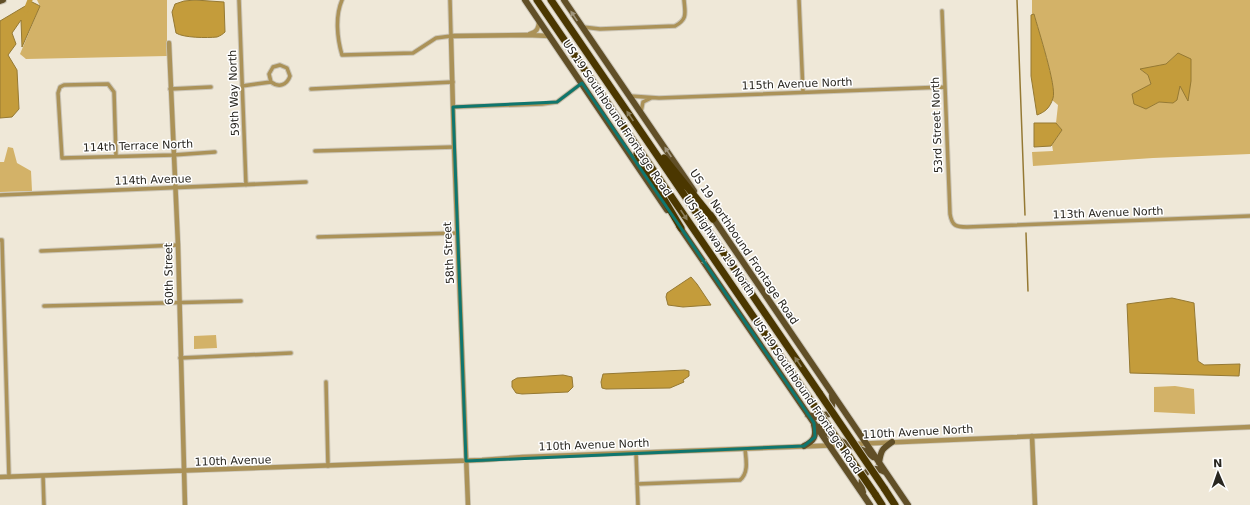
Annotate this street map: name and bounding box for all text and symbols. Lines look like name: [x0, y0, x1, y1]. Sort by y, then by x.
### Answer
one-way arrow: [571, 10, 578, 21]
street label: US 19 Southbound Frontage Road: [560, 37, 674, 199]
street label: 59th Way North: [226, 50, 242, 136]
street label: 115th Avenue North: [741, 76, 853, 92]
street label: 53rd Street North: [929, 77, 945, 173]
one-way arrow: [626, 110, 634, 121]
street label: 114th Terrace North: [83, 138, 193, 154]
one-way arrow: [664, 146, 672, 157]
street label: US 19 Northbound Frontage Road: [687, 167, 801, 327]
street label: 114th Avenue: [114, 172, 192, 188]
street label: US Highway 19 North: [681, 194, 757, 298]
street label: 113th Avenue North: [1052, 205, 1164, 221]
one-way arrow: [680, 210, 688, 220]
street label: 58th Street: [441, 221, 457, 284]
street label: 60th Street: [162, 242, 176, 305]
one-way arrow: [699, 255, 707, 266]
street label: US 19 Southbound Frontage Road: [750, 315, 864, 477]
one-way arrow: [794, 357, 802, 367]
street label: 110th Avenue North: [862, 423, 974, 441]
street label: 110th Avenue North: [538, 437, 650, 453]
street label: 110th Avenue: [194, 453, 272, 469]
north arrow: [1198, 453, 1238, 493]
text: N: [1213, 457, 1223, 470]

